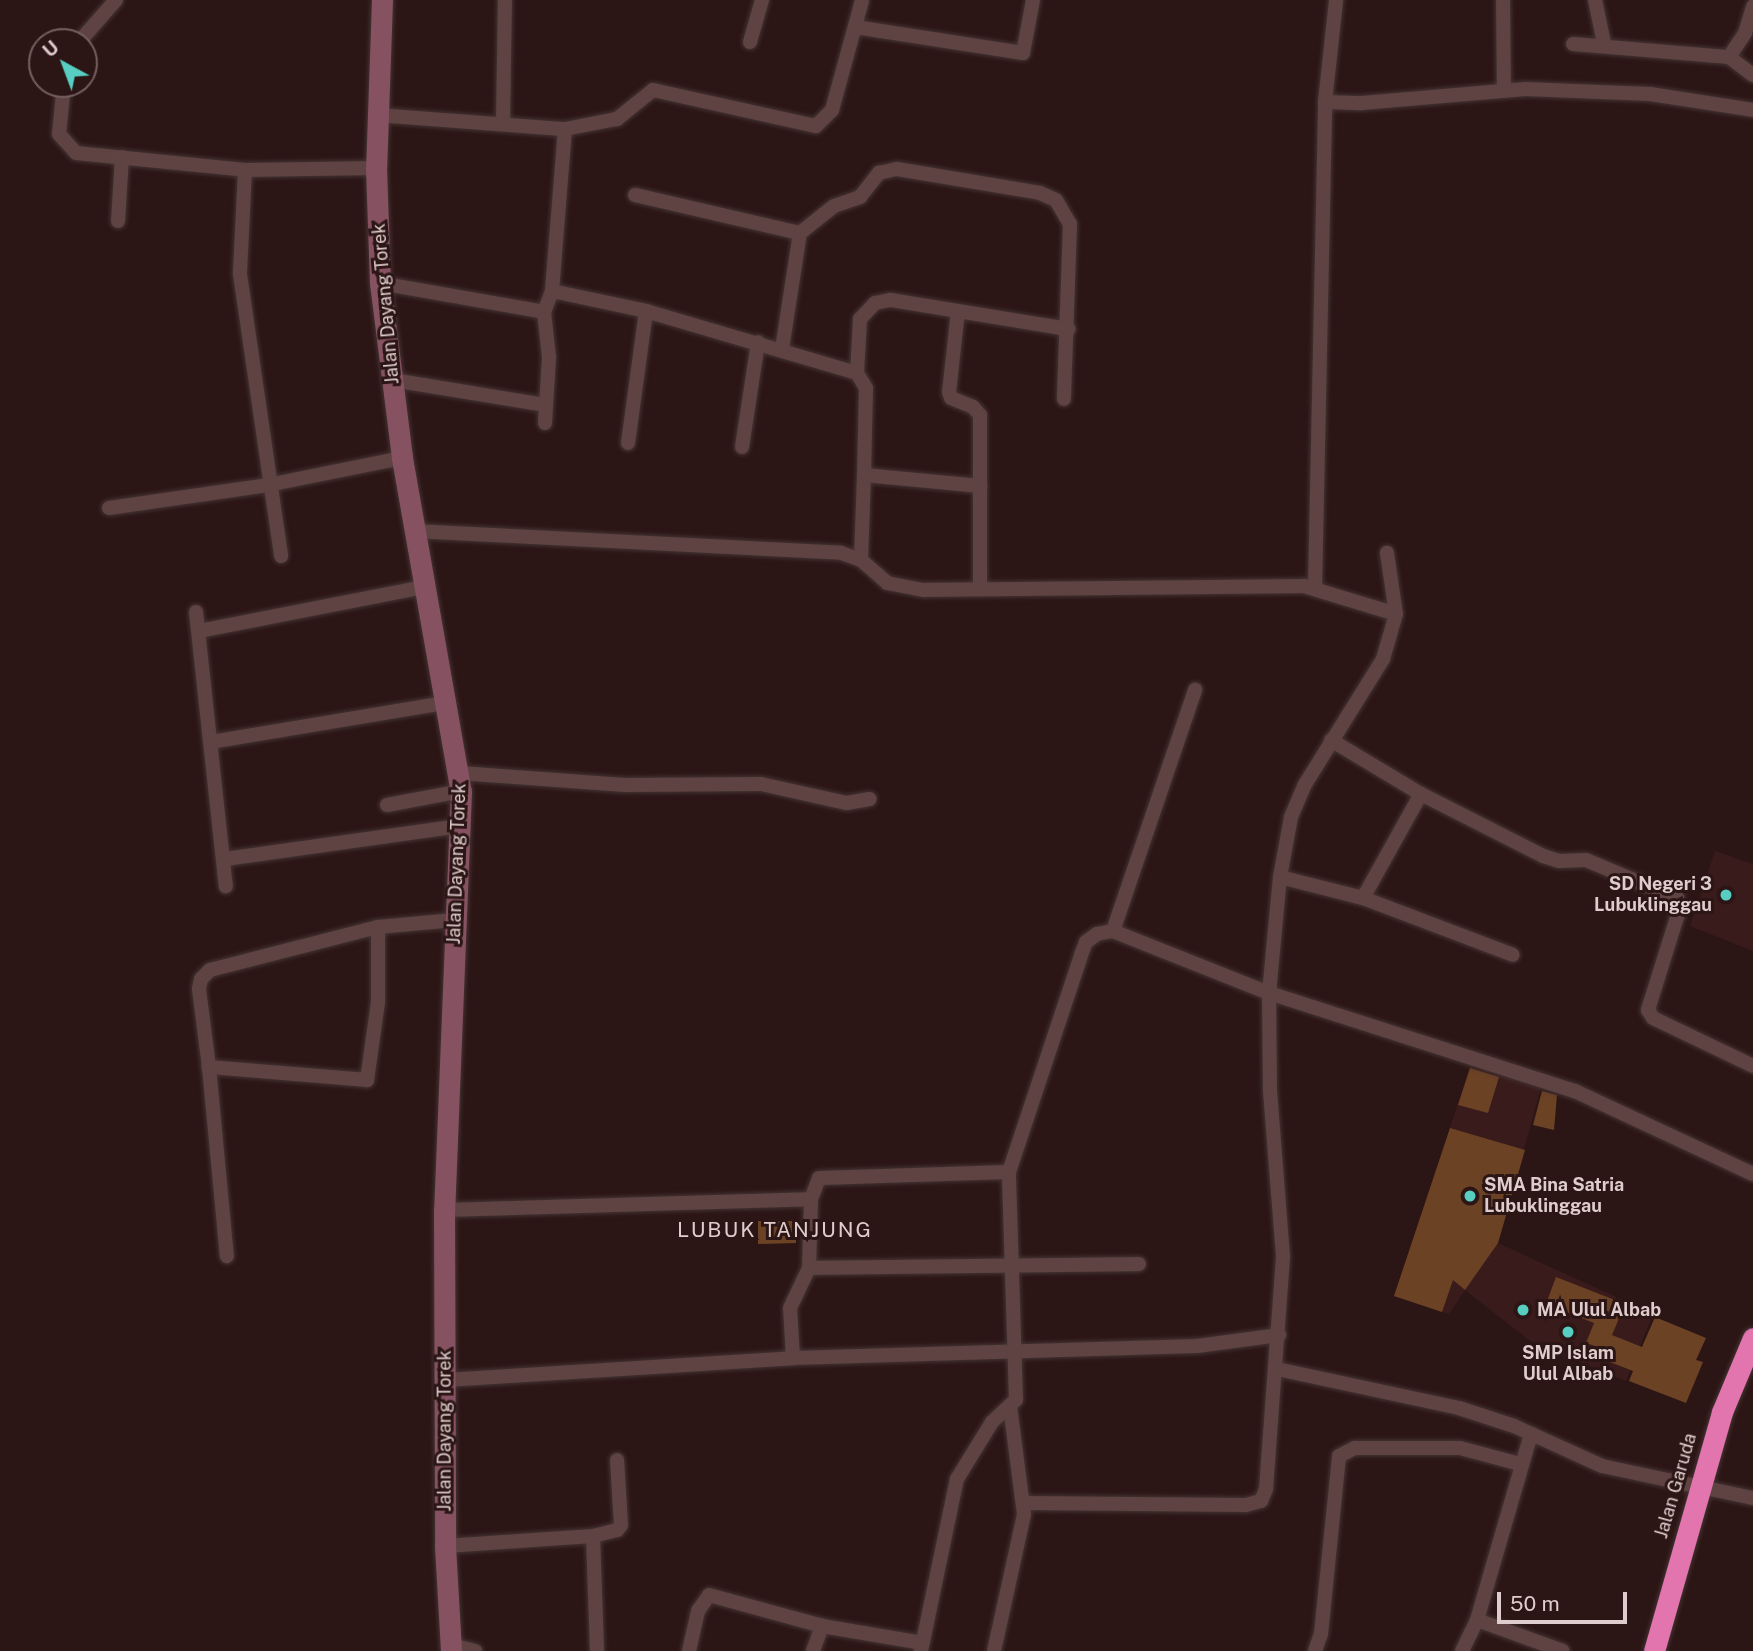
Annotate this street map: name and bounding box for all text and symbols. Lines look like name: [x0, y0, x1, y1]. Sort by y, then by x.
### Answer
north arrow: [28, 28, 98, 98]
text: U: [38, 36, 63, 61]
street label: Jalan Dayang Torek: [368, 223, 404, 385]
street label: Jalan Dayang Torek: [443, 783, 471, 945]
place label: SD Negeri 3 Lubuklinggau: [1594, 874, 1712, 917]
marker: SD Negeri 3 Lubuklinggau: [1718, 887, 1734, 903]
place label: SMA Bina Satria Lubuklinggau: [1484, 1175, 1624, 1218]
marker: SMA Bina Satria Lubuklinggau: [1462, 1188, 1478, 1204]
district label: LUBUK TANJUNG: [679, 1217, 871, 1243]
place label: MA Ulul Albab: [1537, 1299, 1661, 1321]
marker: MA Ulul Albab: [1515, 1302, 1531, 1318]
marker: SMP Islam Ulul Albab: [1560, 1324, 1576, 1340]
place label: SMP Islam Ulul Albab: [1522, 1343, 1614, 1386]
street label: Jalan Dayang Torek: [434, 1350, 456, 1512]
street label: Jalan Garuda: [1651, 1431, 1701, 1541]
scale bar: [1501, 1578, 1630, 1622]
text: 50 m: [1510, 1591, 1560, 1616]

